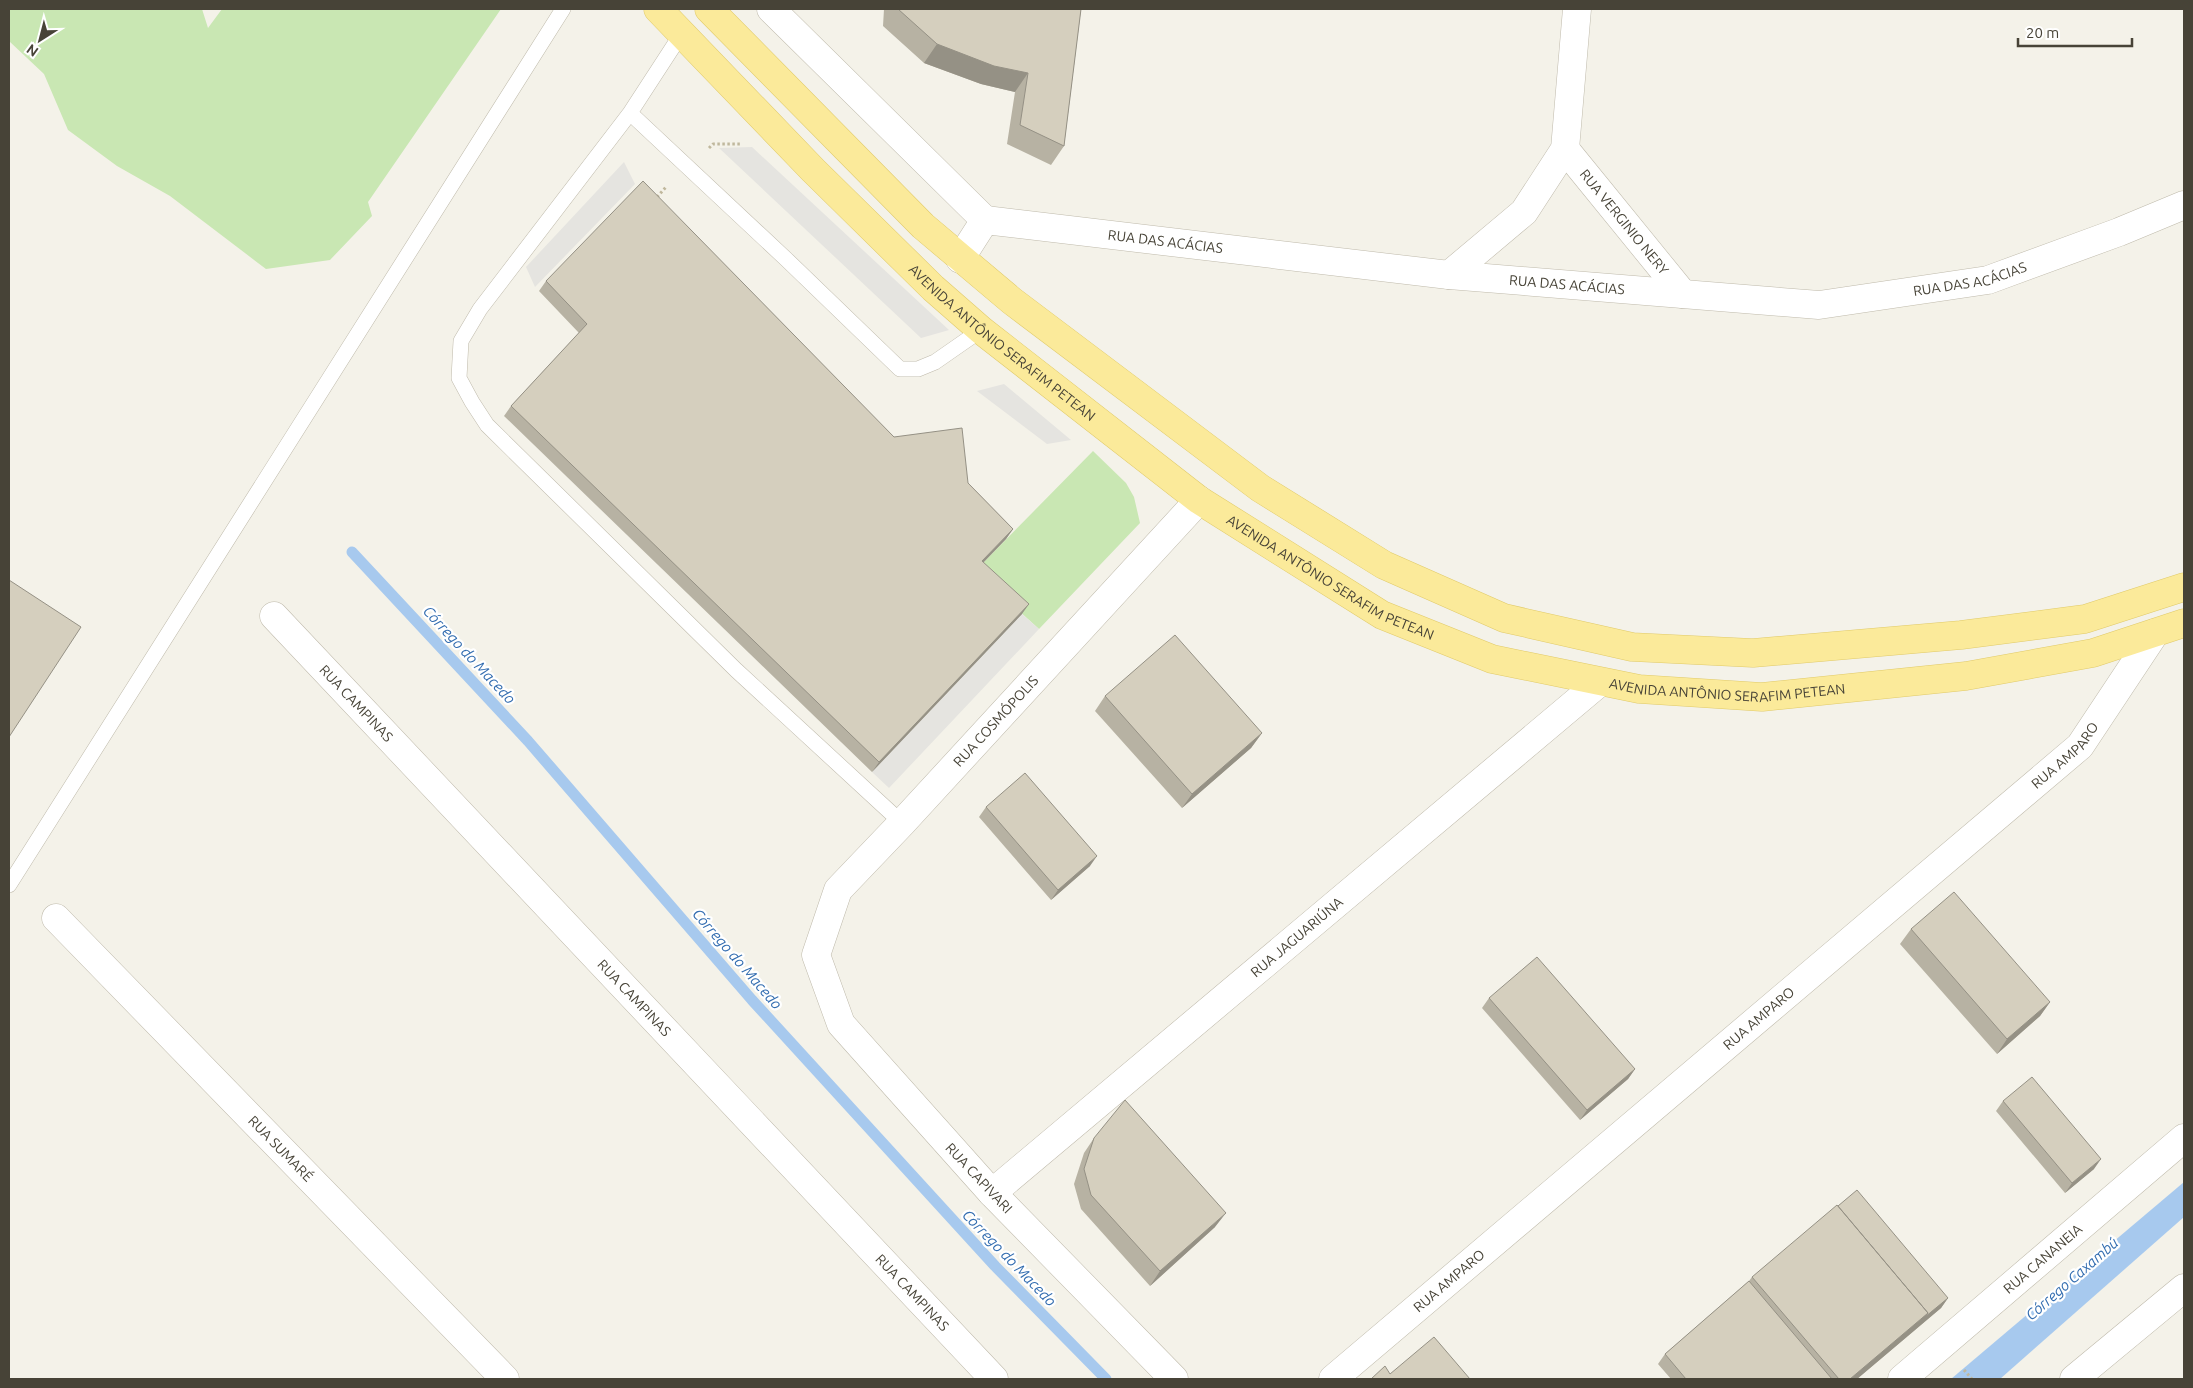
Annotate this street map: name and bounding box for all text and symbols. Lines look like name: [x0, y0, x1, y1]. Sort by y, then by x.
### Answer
north arrow: [15, 15, 65, 65]
scale bar: [2018, 15, 2132, 47]
text: 20 m: [2026, 24, 2059, 41]
text: N: [23, 41, 41, 60]
street label: RUA VERGINIO NERY: [1577, 166, 1672, 278]
street label: RUA DAS ACÁCIAS: [1107, 227, 1224, 256]
street label: RUA DAS ACÁCIAS: [1912, 259, 2029, 299]
street label: AVENIDA ANTÔNIO SERAFIM PETEAN: [906, 261, 1099, 424]
street label: RUA DAS ACÁCIAS: [1509, 272, 1625, 297]
street label: AVENIDA ANTÔNIO SERAFIM PETEAN: [1224, 512, 1436, 643]
water label: Córrego do Macedo: [420, 602, 519, 707]
street label: RUA CAMPINAS: [316, 662, 396, 745]
street label: RUA COSMÓPOLIS: [950, 672, 1041, 770]
street label: AVENIDA ANTÔNIO SERAFIM PETEAN: [1608, 675, 1846, 705]
street label: RUA AMPARO: [2028, 719, 2102, 792]
street label: RUA JAGUARIÚNA: [1247, 894, 1346, 980]
water label: Córrego do Macedo: [689, 905, 786, 1012]
street label: RUA CAMPINAS: [594, 956, 674, 1039]
street label: RUA AMPARO: [1720, 984, 1798, 1053]
street label: RUA SUMARÉ: [245, 1112, 317, 1185]
street label: RUA CAPIVARI: [942, 1140, 1016, 1216]
water label: Córrego do Macedo: [959, 1206, 1060, 1309]
street label: RUA CANANEIA: [2000, 1221, 2085, 1297]
water label: Córrego Caxambú: [2022, 1234, 2121, 1323]
street label: RUA AMPARO: [1410, 1246, 1488, 1315]
street label: RUA CAMPINAS: [872, 1251, 952, 1334]

